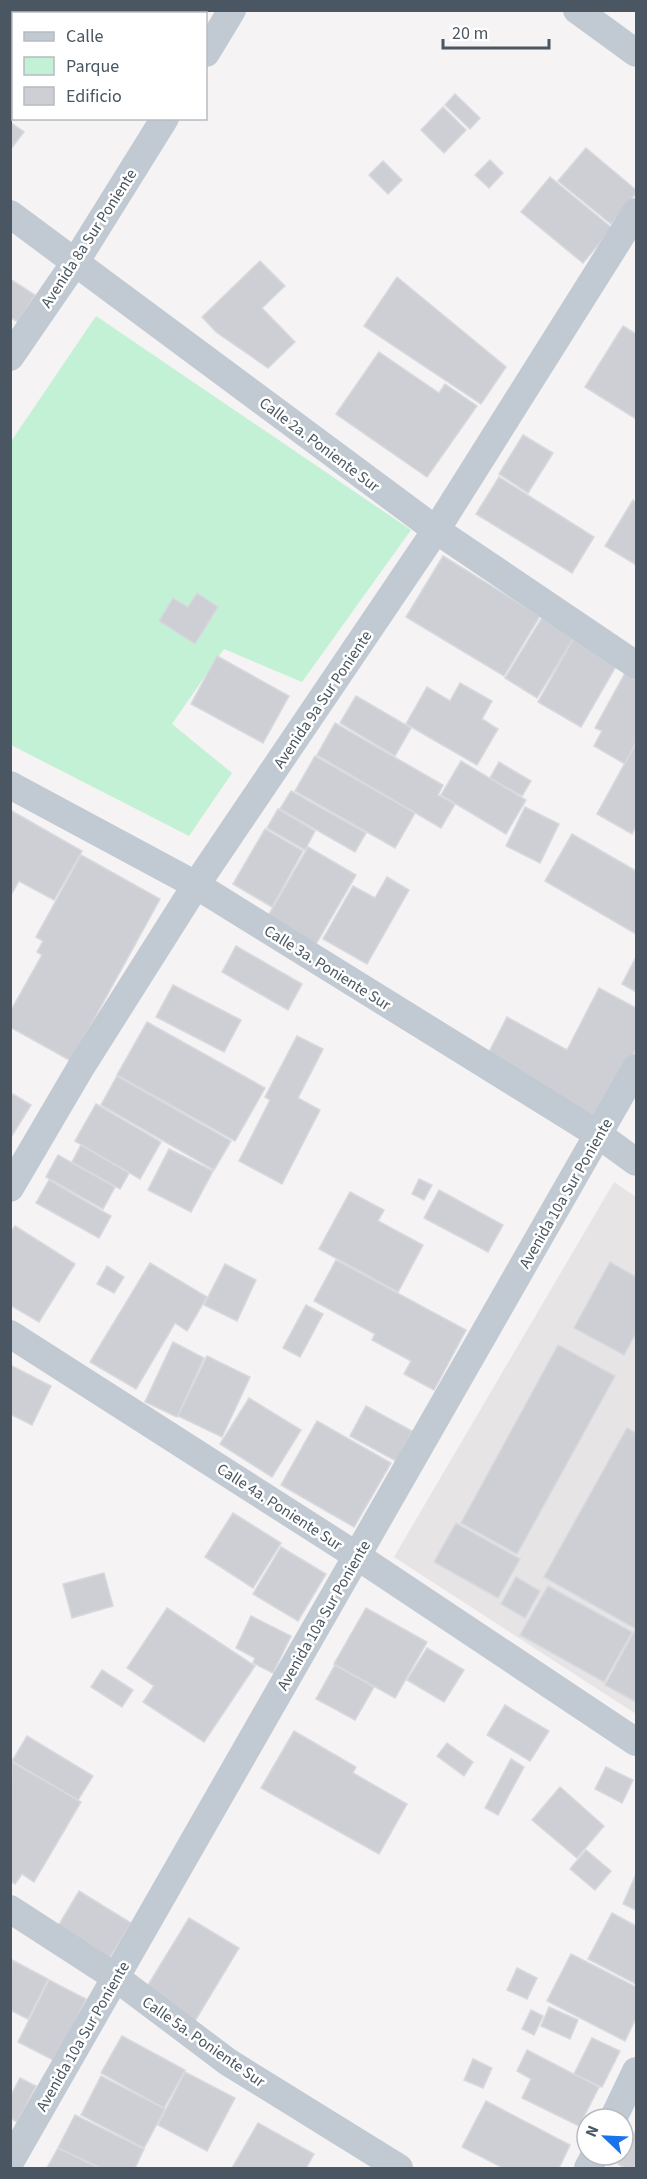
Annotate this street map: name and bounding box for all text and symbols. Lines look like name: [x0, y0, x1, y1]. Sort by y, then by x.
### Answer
legend: [12, 12, 207, 120]
scale bar: [443, 12, 550, 50]
text: 20 m: [452, 21, 488, 46]
text: Calle: [66, 24, 104, 49]
text: Parque: [66, 54, 119, 79]
text: Edificio: [66, 84, 122, 109]
street label: Avenida 8a Sur Poniente: [36, 165, 142, 312]
street label: Calle 2a. Poniente Sur: [255, 392, 384, 498]
street label: Avenida 9a Sur Poniente: [268, 626, 377, 773]
street label: Calle 3a. Poniente Sur: [260, 920, 395, 1016]
street label: Avenida 10a Sur Poniente: [514, 1114, 618, 1273]
street label: Calle 4a. Poniente Sur: [212, 1458, 347, 1556]
street label: Avenida 10a Sur Poniente: [272, 1536, 376, 1695]
street label: Avenida 10a Sur Poniente: [31, 1957, 135, 2116]
street label: Calle 5a. Poniente Sur: [138, 1991, 270, 2093]
north arrow: [575, 2107, 635, 2167]
text: N: [580, 2122, 604, 2141]

